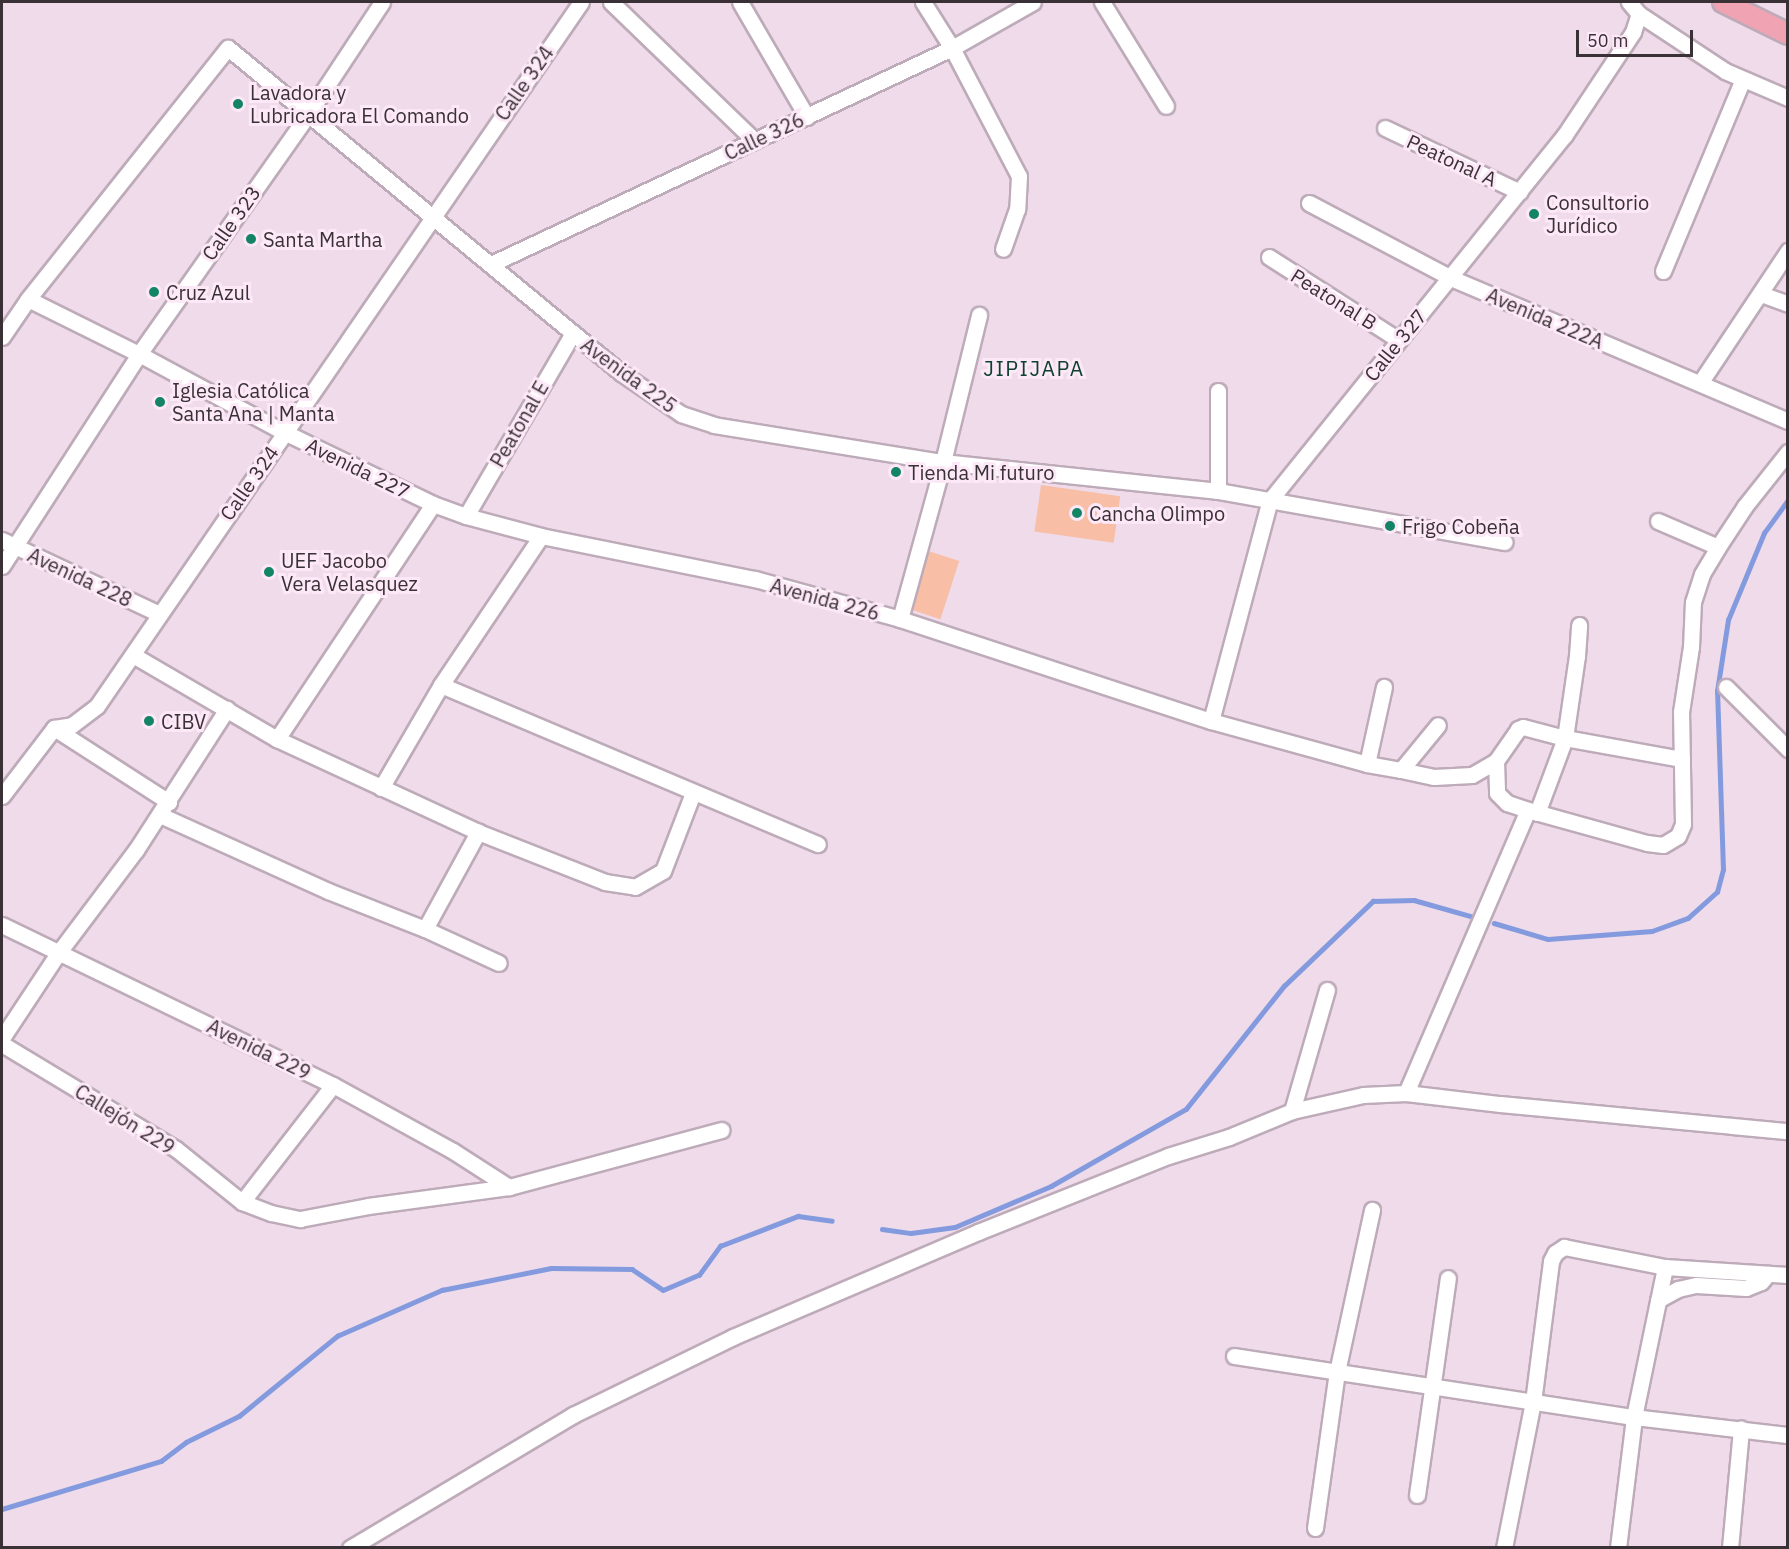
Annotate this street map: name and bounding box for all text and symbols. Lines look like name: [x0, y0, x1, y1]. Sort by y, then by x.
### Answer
scale bar: [1579, 18, 1696, 56]
text: 50 m: [1587, 29, 1629, 52]
street label: Calle 324: [490, 41, 558, 125]
place label: Lavadora y Lubricadora El Comando: [250, 80, 469, 127]
marker: Lavadora y Lubricadora El Comando: [231, 97, 245, 111]
street label: Calle 326: [720, 107, 808, 165]
street label: Peatonal A: [1403, 129, 1501, 191]
street label: Calle 323: [197, 181, 265, 265]
place label: Consultorio Jurídico: [1546, 190, 1649, 237]
marker: Consultorio Jurídico: [1527, 207, 1541, 221]
place label: Santa Martha: [263, 227, 382, 251]
marker: Santa Martha: [244, 232, 258, 246]
street label: Peatonal B: [1287, 263, 1381, 335]
place label: Cruz Azul: [166, 280, 250, 304]
street label: Avenida 222A: [1483, 282, 1607, 354]
marker: Cruz Azul: [147, 285, 161, 299]
street label: Calle 327: [1359, 304, 1431, 386]
street label: Avenida 225: [576, 332, 682, 418]
district label: JIPIJAPA: [983, 355, 1085, 381]
street label: Peatonal E: [485, 377, 553, 471]
place label: Iglesia Católica Santa Ana | Manta: [172, 378, 335, 425]
marker: Iglesia Católica Santa Ana | Manta: [153, 395, 167, 409]
street label: Avenida 227: [302, 433, 414, 503]
street label: Calle 324: [215, 441, 283, 525]
place label: Tienda Mi futuro: [908, 460, 1054, 484]
marker: Tienda Mi futuro: [889, 465, 903, 479]
place label: Cancha Olimpo: [1089, 501, 1225, 525]
marker: Cancha Olimpo: [1070, 506, 1084, 520]
place label: Frigo Cobeña: [1402, 514, 1520, 538]
marker: Frigo Cobeña: [1383, 519, 1397, 533]
street label: Avenida 228: [24, 542, 136, 612]
place label: UEF Jacobo Vera Velasquez: [281, 548, 418, 595]
marker: UEF Jacobo Vera Velasquez: [262, 565, 276, 579]
street label: Avenida 226: [768, 573, 882, 625]
place label: CIBV: [161, 709, 206, 733]
marker: CIBV: [142, 714, 156, 728]
street label: Avenida 229: [203, 1014, 315, 1084]
street label: Callejón 229: [71, 1079, 179, 1159]

